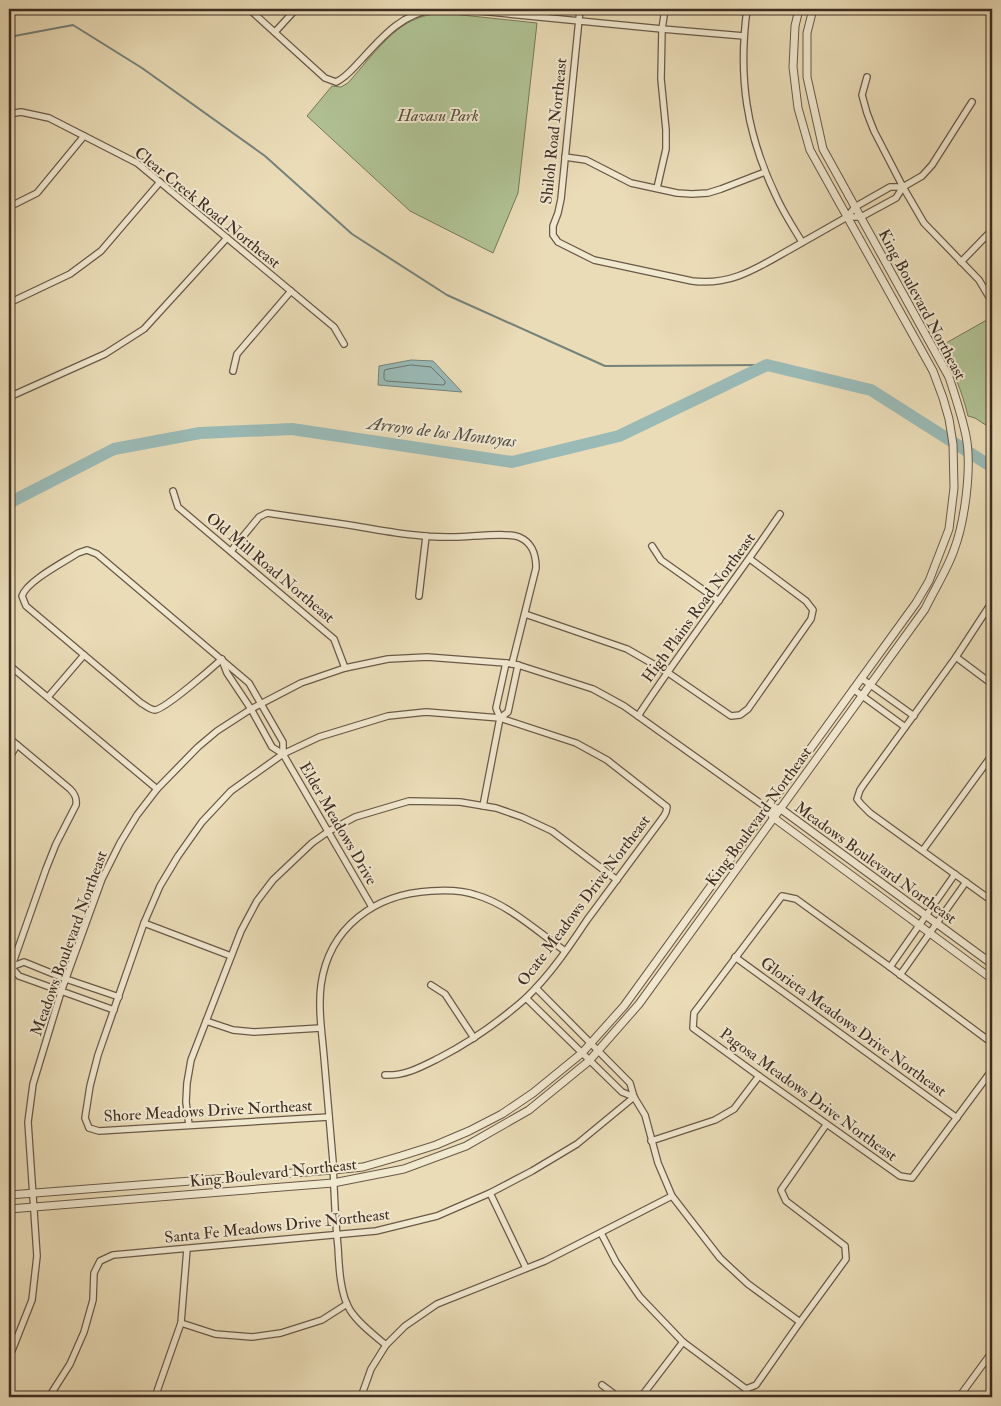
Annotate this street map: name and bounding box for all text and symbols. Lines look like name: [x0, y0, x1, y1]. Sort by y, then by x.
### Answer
street label: Shiloh Road Northeast: [536, 57, 572, 205]
park label: Havasu Park: [396, 106, 479, 126]
street label: Clear Creek Road Northeast: [130, 143, 284, 273]
street label: King Boulevard Northeast: [874, 226, 970, 383]
water label: Arroyo de los Montoyas: [364, 412, 519, 453]
street label: Old Mill Road Northeast: [202, 508, 339, 627]
street label: High Plains Road Northeast: [638, 529, 760, 686]
street label: King Boulevard Northeast: [701, 743, 816, 890]
street label: Elder Meadows Drive: [295, 758, 382, 889]
street label: Meadows Boulevard Northeast: [790, 797, 960, 928]
street label: Ocate Meadows Drive Northeast: [513, 811, 655, 990]
street label: Meadows Boulevard Northeast: [26, 848, 112, 1039]
street label: Glorieta Meadows Drive Northeast: [757, 953, 950, 1101]
street label: Pagosa Meadows Drive Northeast: [716, 1024, 901, 1166]
street label: Shore Meadows Drive Northeast: [103, 1096, 313, 1126]
street label: King Boulevard Northeast: [189, 1154, 358, 1192]
street label: Santa Fe Meadows Drive Northeast: [164, 1204, 391, 1248]

